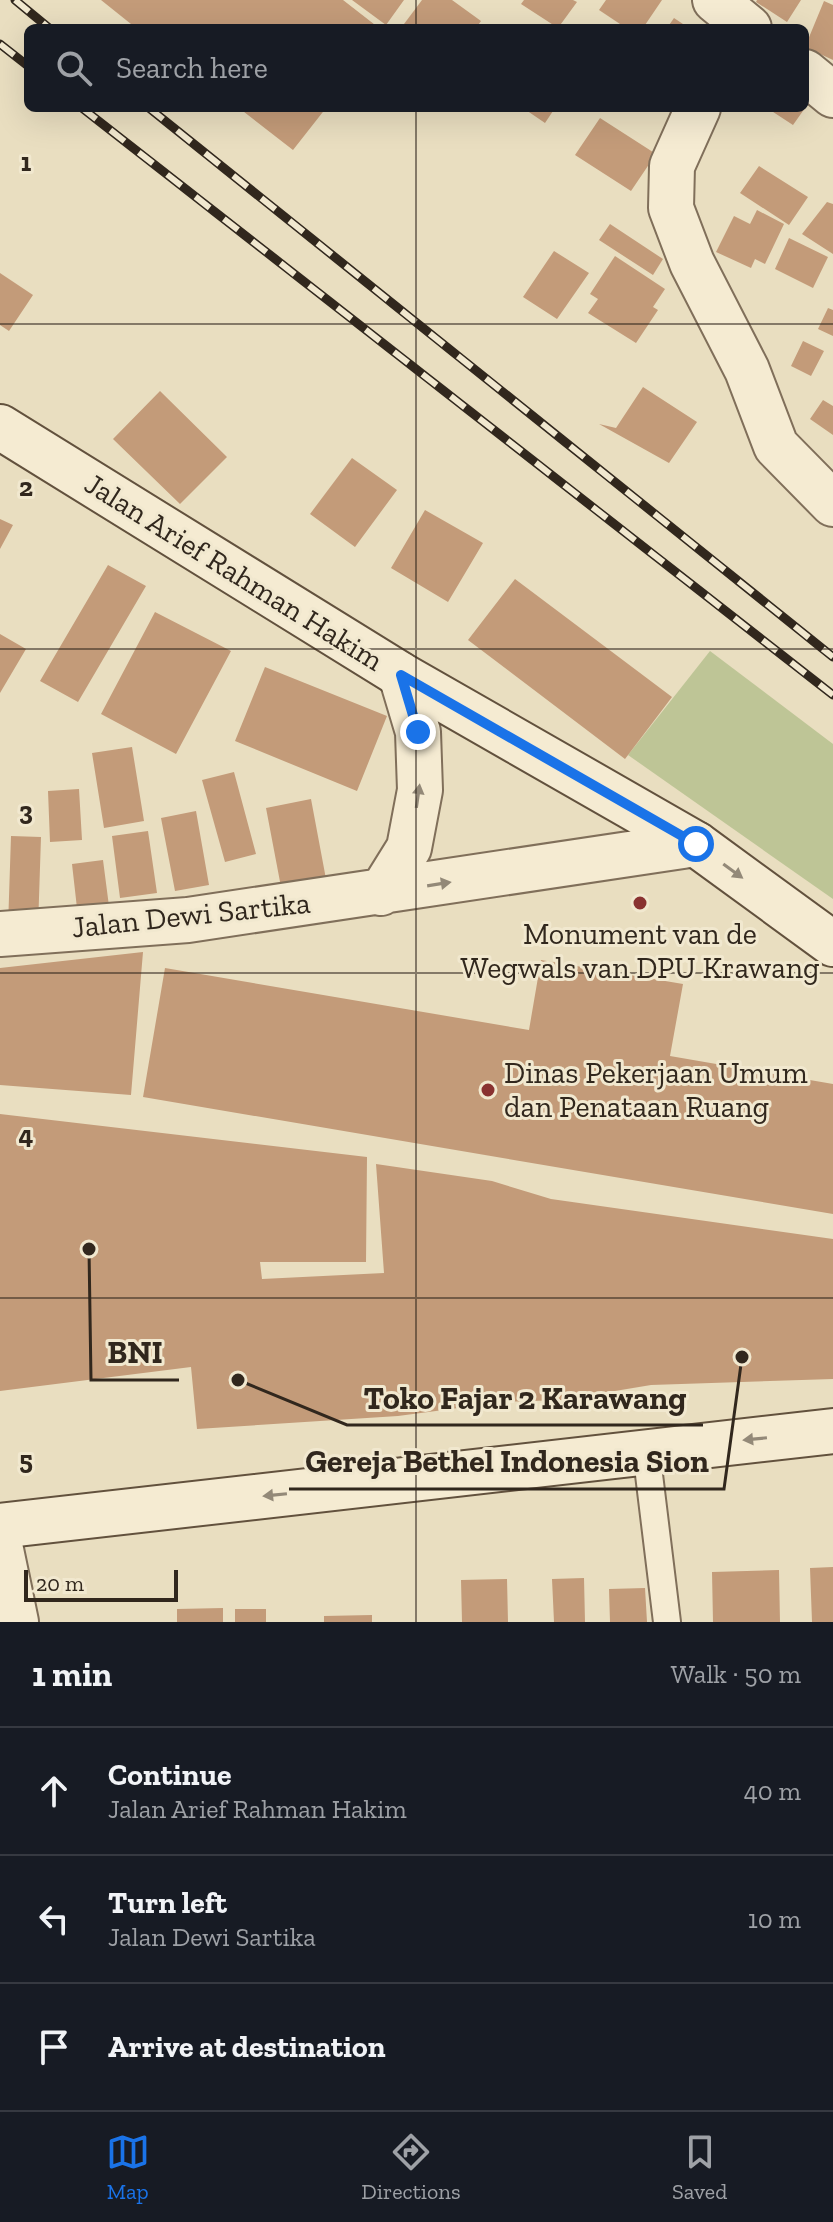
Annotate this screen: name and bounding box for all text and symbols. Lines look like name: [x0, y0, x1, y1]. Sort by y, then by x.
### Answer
search box: [24, 24, 809, 112]
icon: search: [52, 46, 96, 90]
text: Search here: [116, 50, 268, 86]
text: 1: [21, 146, 32, 178]
street label: Jalan Arief Rahman Hakim: [78, 465, 390, 679]
text: 2: [19, 471, 33, 503]
route end: [400, 714, 436, 750]
one-way arrow: [412, 783, 425, 808]
text: 3: [19, 795, 33, 827]
route start: [678, 826, 714, 862]
one-way arrow: [723, 863, 743, 879]
one-way arrow: [427, 877, 452, 890]
street label: Jalan Dewi Sartika: [70, 885, 312, 945]
marker: Monument van de Wegwals van DPU Krawang: [631, 894, 649, 912]
place label: Monument van de Wegwals van DPU Krawang: [461, 916, 819, 986]
place label: Dinas Pekerjaan Umum dan Penataan Ruang: [504, 1055, 808, 1125]
marker: Dinas Pekerjaan Umum dan Penataan Ruang: [479, 1081, 497, 1099]
text: 4: [19, 1119, 34, 1151]
callout: BNI: [91, 1324, 179, 1380]
text: BNI: [107, 1333, 163, 1371]
callout: Toko Fajar 2 Karawang: [347, 1369, 703, 1425]
text: Toko Fajar 2 Karawang: [364, 1379, 686, 1417]
callout: Gereja Bethel Indonesia Sion: [289, 1433, 724, 1489]
one-way arrow: [742, 1433, 767, 1446]
text: Gereja Bethel Indonesia Sion: [305, 1442, 709, 1480]
text: 5: [19, 1444, 33, 1476]
one-way arrow: [262, 1489, 287, 1502]
scale bar: [24, 1566, 178, 1602]
text: 20 m: [36, 1570, 84, 1597]
text: 1 min: [32, 1654, 112, 1695]
text: Walk · 50 m: [671, 1658, 801, 1690]
text: Continue: [108, 1757, 232, 1793]
icon: ahead: [32, 1769, 76, 1813]
text: 40 m: [744, 1775, 801, 1807]
text: Jalan Arief Rahman Hakim: [108, 1793, 407, 1825]
text: Turn left: [108, 1885, 227, 1921]
icon: left: [32, 1897, 76, 1941]
text: 10 m: [748, 1903, 801, 1935]
text: Jalan Dewi Sartika: [108, 1921, 316, 1953]
icon: arrive: [32, 2025, 76, 2069]
text: Arrive at destination: [108, 2029, 385, 2065]
tab: Map: [106, 2130, 150, 2205]
tab: Directions: [361, 2130, 461, 2205]
tab: Saved: [672, 2130, 727, 2205]

